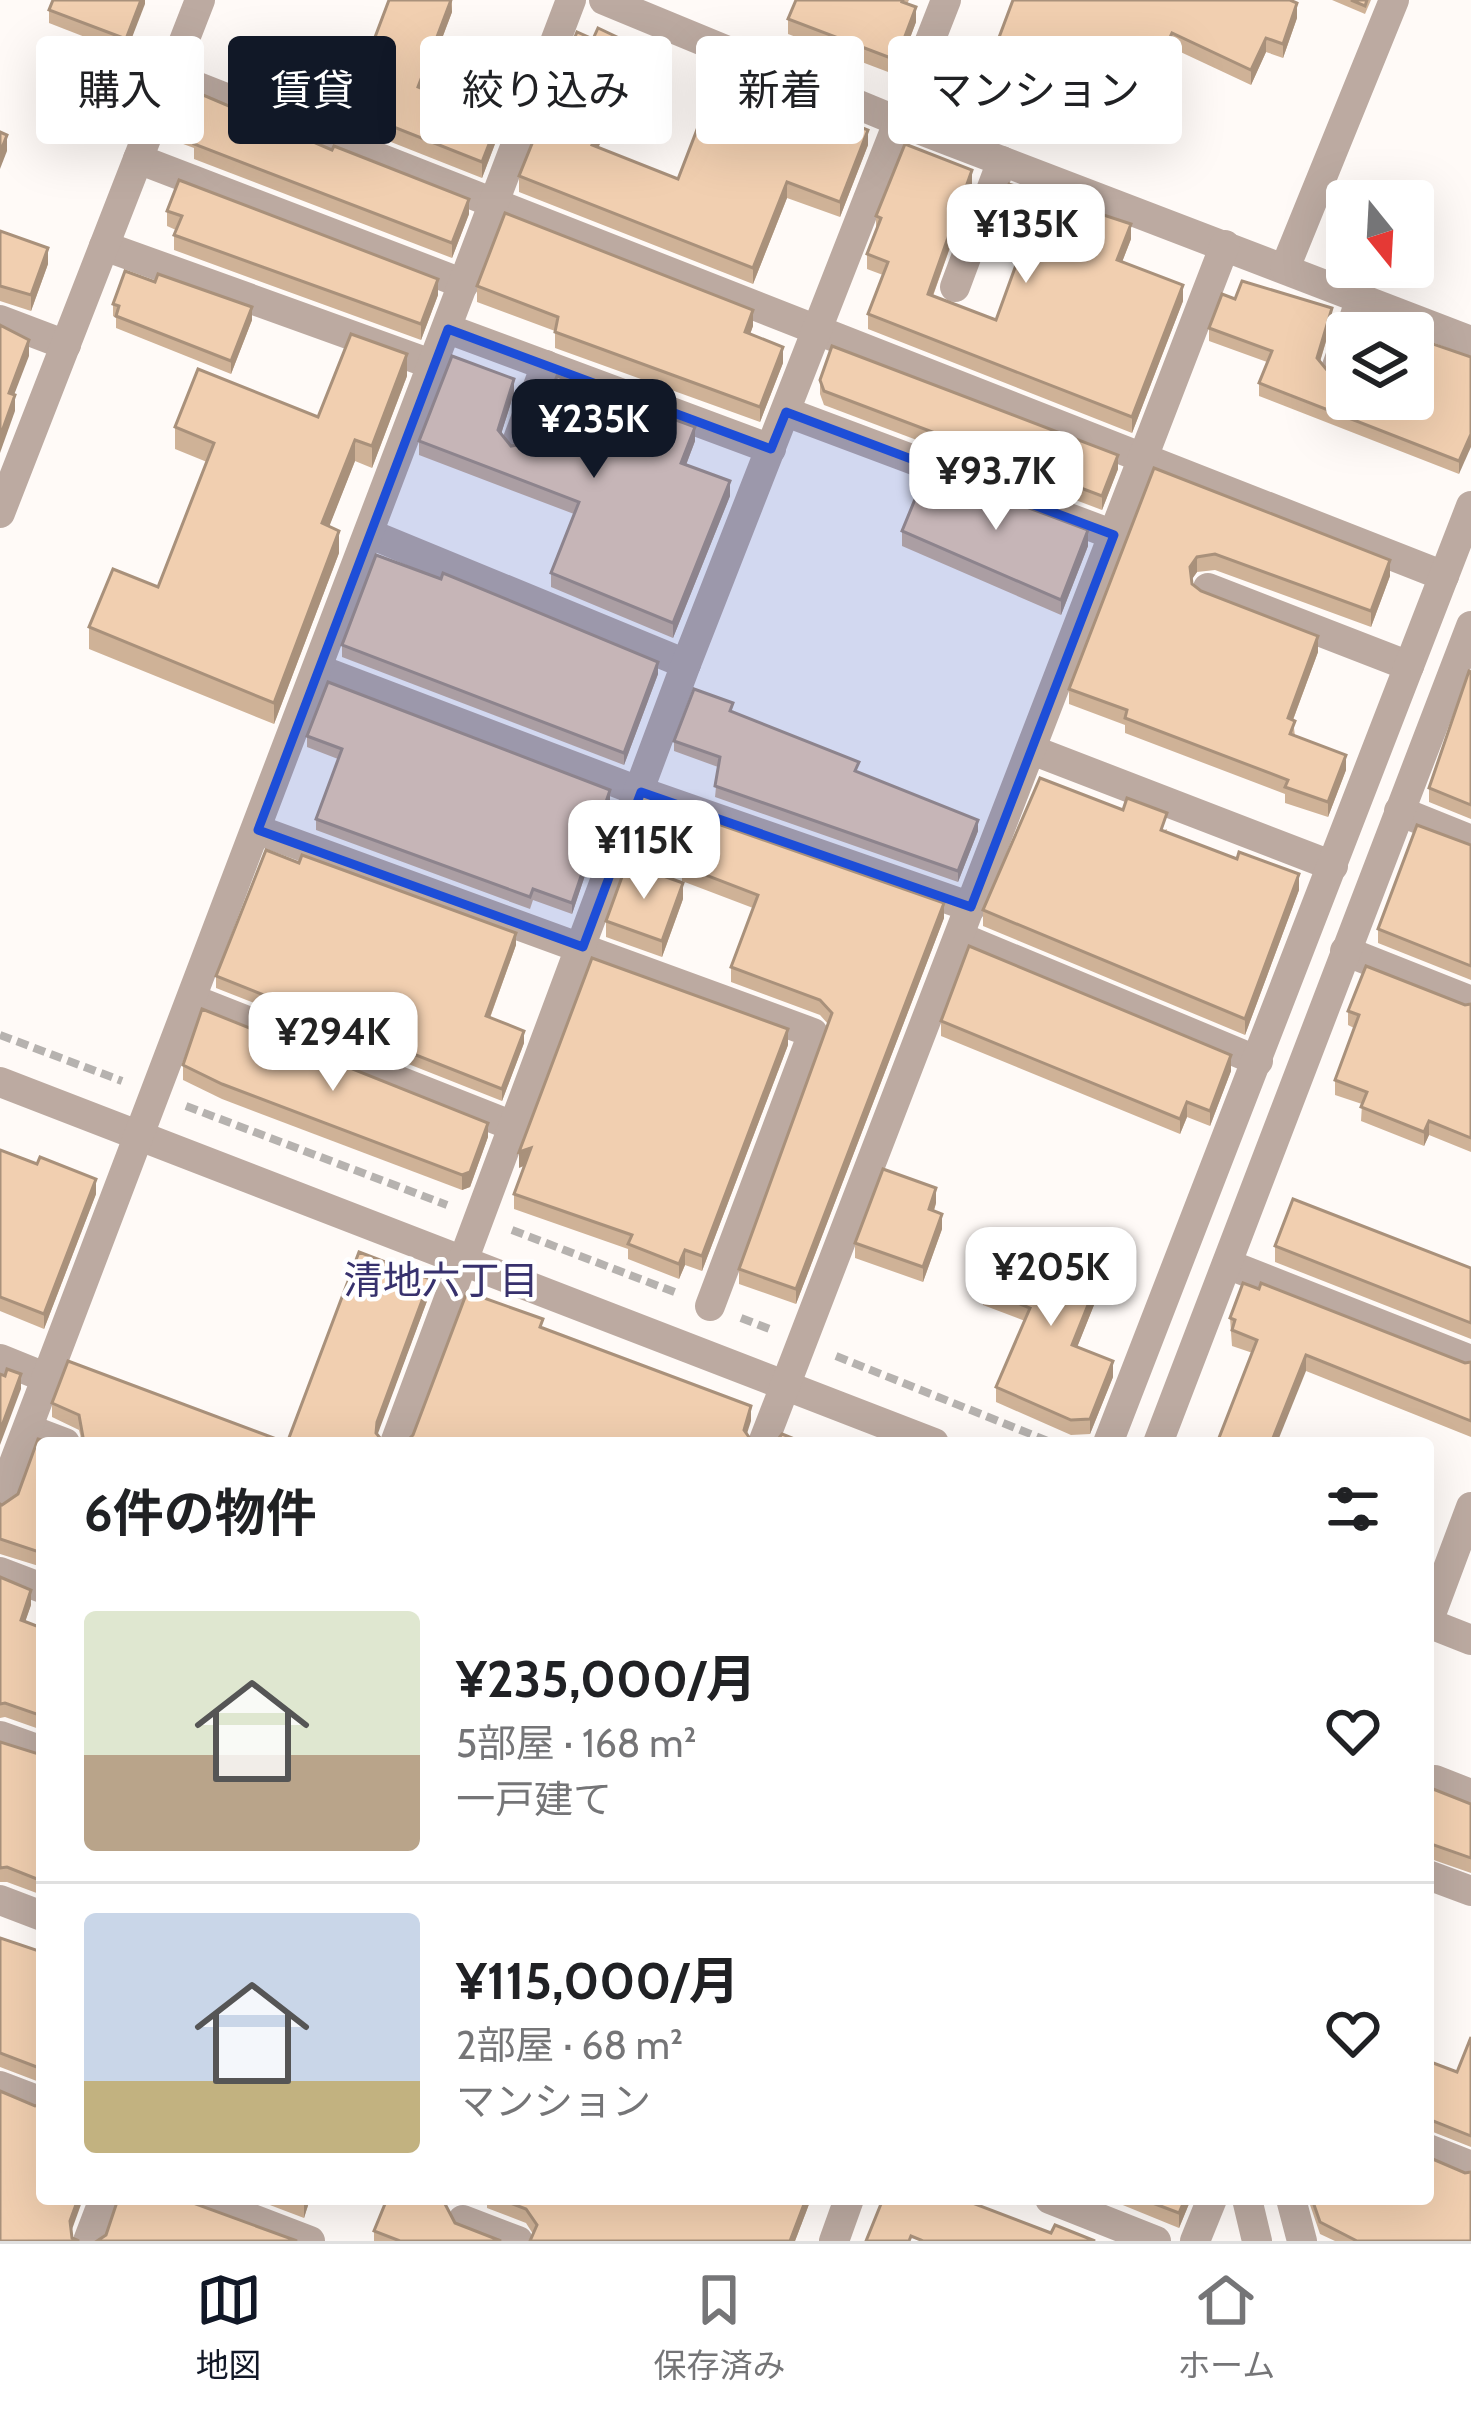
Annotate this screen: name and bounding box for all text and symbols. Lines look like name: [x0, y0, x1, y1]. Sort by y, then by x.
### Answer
chip: 購入: [36, 36, 204, 144]
chip: 賃貸: [228, 36, 396, 144]
chip: 絞り込み: [420, 36, 672, 144]
chip: 新着: [696, 36, 864, 144]
chip: マンション: [888, 36, 1182, 144]
north arrow: [1326, 180, 1434, 288]
map controls: [1326, 180, 1434, 420]
pin: ¥135K: [942, 184, 1110, 286]
text: ¥135K: [974, 199, 1078, 247]
button: layers: [1326, 312, 1434, 420]
pin: ¥235K: [510, 379, 678, 481]
text: ¥235K: [539, 394, 649, 442]
pin: ¥93.7K: [898, 431, 1094, 533]
text: ¥93.7K: [936, 446, 1056, 494]
pin: ¥115K: [560, 800, 728, 902]
text: ¥115K: [595, 815, 693, 863]
pin: ¥294K: [249, 992, 417, 1094]
text: ¥294K: [276, 1007, 390, 1055]
pin: ¥205K: [967, 1227, 1135, 1329]
text: ¥205K: [992, 1242, 1110, 1290]
district label: 清地六丁目: [343, 1256, 539, 1304]
icon: filters: [1320, 1476, 1386, 1542]
text: 6件の物件: [84, 1482, 317, 1544]
text: ¥235,000/月: [456, 1648, 757, 1710]
icon: home: [180, 1659, 324, 1803]
icon: heart: [1320, 1698, 1386, 1764]
text: 5部屋 · 168 m²: [456, 1719, 696, 1767]
text: 一戸建て: [456, 1775, 612, 1823]
text: ¥115,000/月: [456, 1950, 740, 2012]
icon: home: [180, 1961, 324, 2105]
icon: heart: [1320, 2000, 1386, 2066]
text: 2部屋 · 68 m²: [456, 2021, 683, 2069]
text: マンション: [456, 2077, 651, 2125]
tab: 地図: [196, 2267, 262, 2387]
tab: 保存済み: [653, 2267, 785, 2387]
tab: ホーム: [1177, 2267, 1275, 2387]

